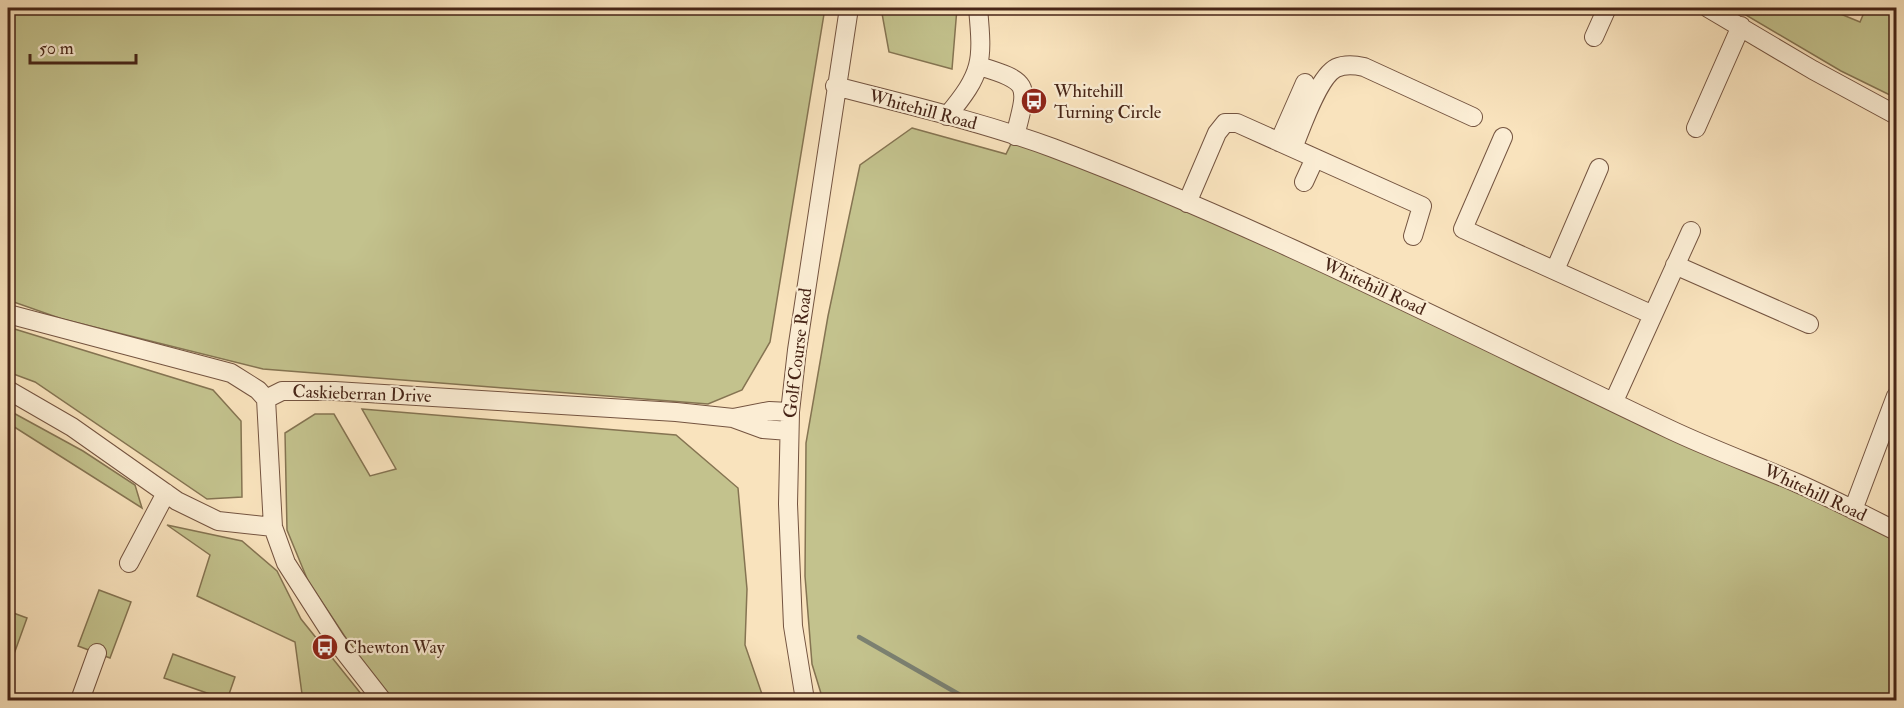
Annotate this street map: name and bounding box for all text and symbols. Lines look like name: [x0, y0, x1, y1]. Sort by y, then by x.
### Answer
scale bar: [30, 27, 136, 65]
text: 50 m: [39, 37, 74, 60]
place label: Whitehill Turning Circle: [1053, 80, 1162, 124]
street label: Whitehill Road: [866, 84, 980, 135]
bus stop icon: Whitehill Turning Circle: [1019, 86, 1049, 116]
street label: Whitehill Road: [1318, 253, 1429, 321]
street label: Golf Course Road: [779, 286, 817, 419]
street label: Caskieberran Drive: [292, 380, 432, 408]
street label: Whitehill Road: [1759, 459, 1870, 527]
bus stop icon: Chewton Way: [310, 632, 340, 662]
place label: Chewton Way: [344, 636, 446, 659]

